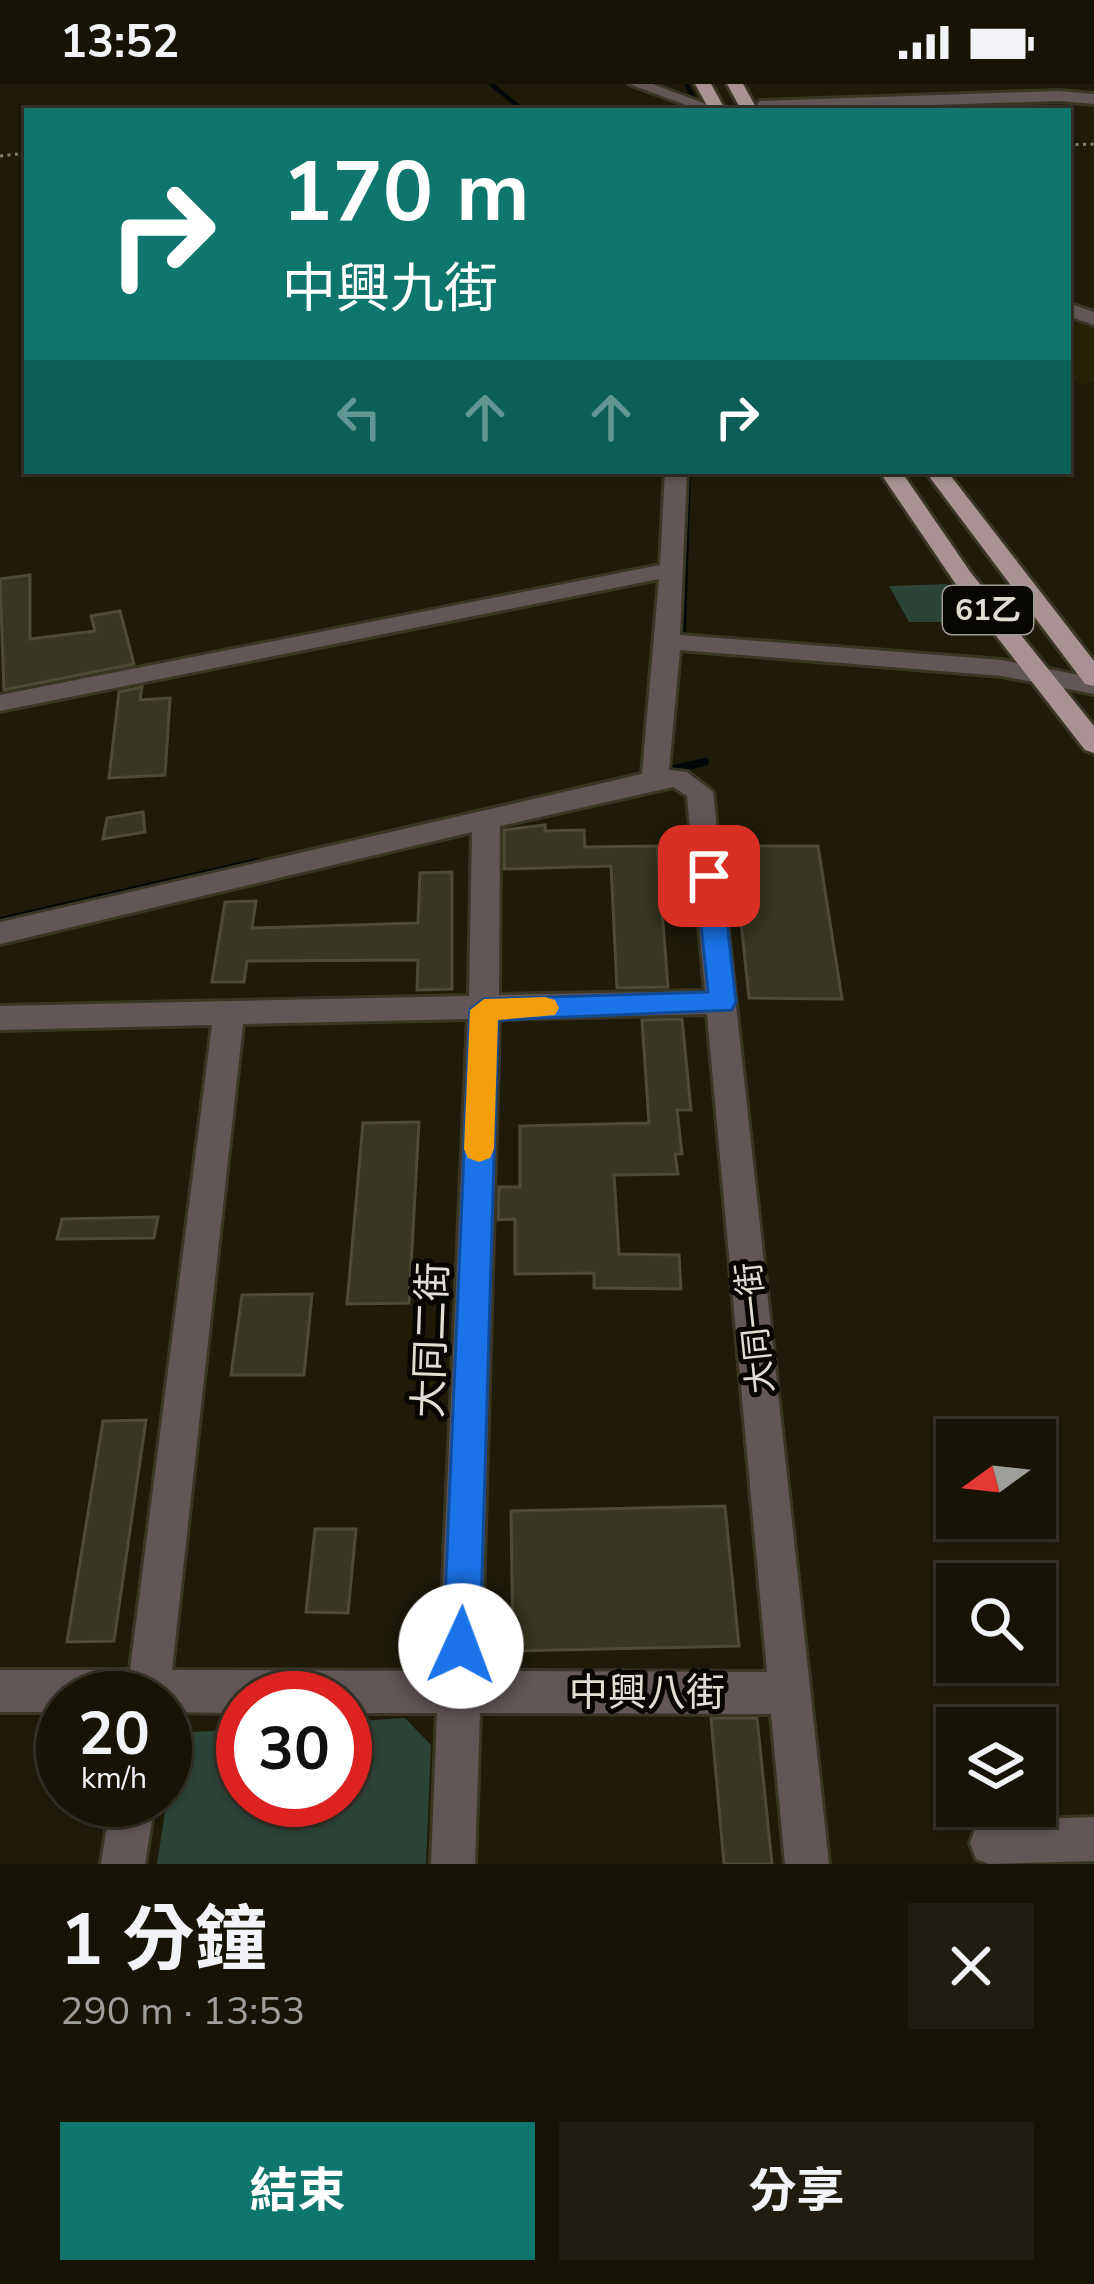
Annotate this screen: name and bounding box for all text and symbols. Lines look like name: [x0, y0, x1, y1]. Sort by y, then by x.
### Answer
text: 13:52: [60, 12, 179, 73]
text: 170 m: [282, 135, 530, 250]
icon: right: [84, 156, 240, 312]
text: 中興九街: [282, 252, 498, 326]
icon: left: [326, 384, 392, 450]
icon: ahead: [452, 384, 518, 450]
icon: ahead: [578, 384, 644, 450]
icon: right: [704, 384, 770, 450]
road number: 61乙: [943, 586, 1033, 634]
pin: [658, 825, 760, 927]
icon: arrive: [676, 843, 742, 909]
street label: 大同一街: [726, 1260, 785, 1396]
street label: 大同二街: [402, 1261, 461, 1419]
north arrow: [936, 1419, 1056, 1539]
map controls: [936, 1419, 1056, 1827]
button: search: [936, 1563, 1056, 1683]
position arrow: [398, 1583, 524, 1709]
street label: 中興八街: [569, 1667, 725, 1720]
speed limit sign: 30: [216, 1671, 372, 1827]
text: 20: [78, 1693, 150, 1775]
button: layers: [936, 1707, 1056, 1827]
text: km/h: [81, 1758, 147, 1799]
text: 1 分鐘: [60, 1891, 267, 1989]
button: close: [908, 1903, 1034, 2029]
text: 290 m · 13:53: [60, 1985, 305, 2038]
button: 結束: [60, 2122, 535, 2260]
button: 分享: [559, 2122, 1034, 2260]

